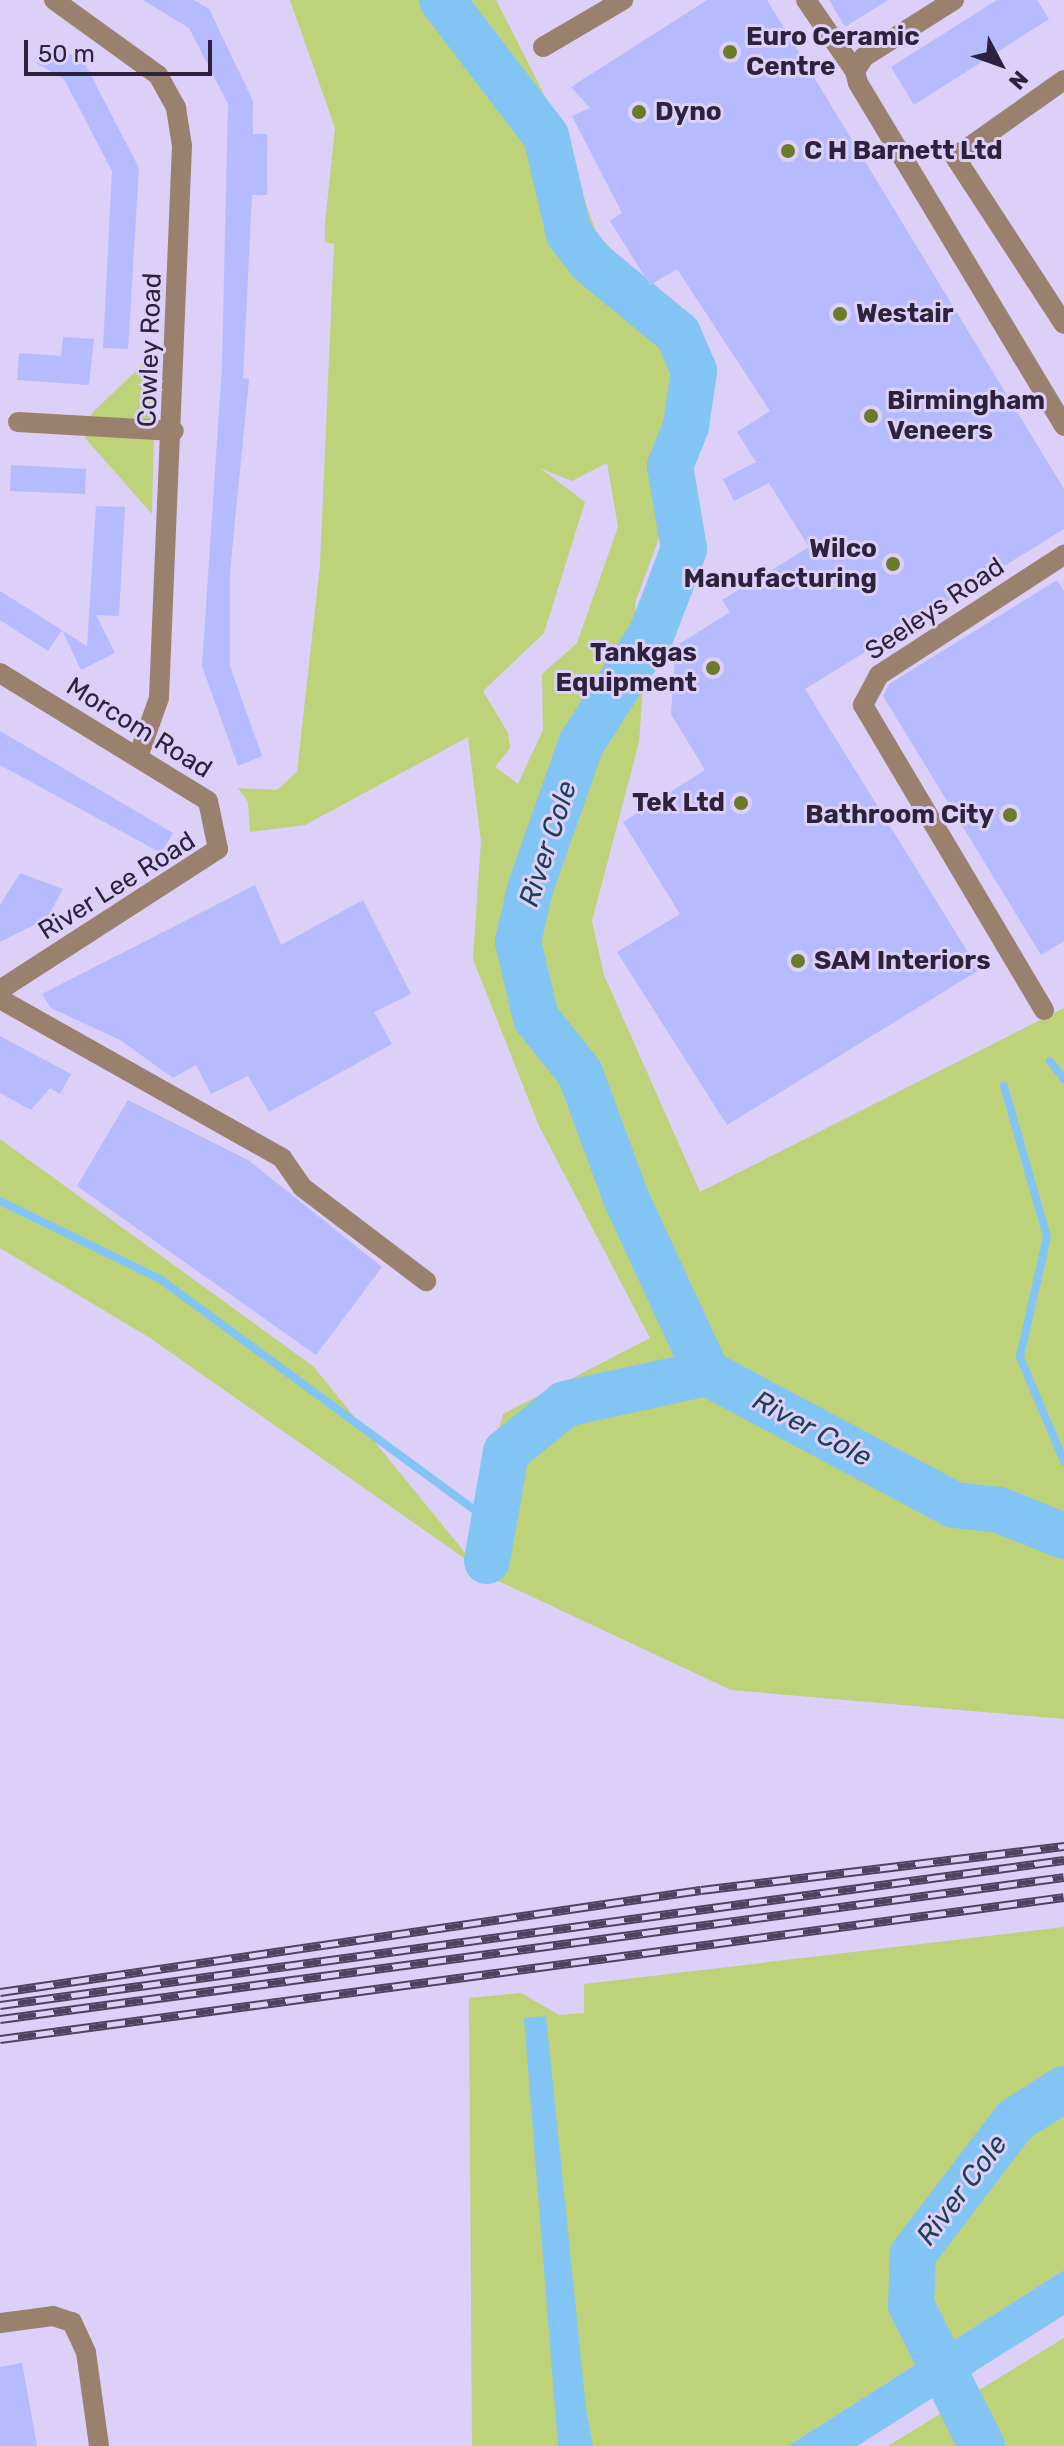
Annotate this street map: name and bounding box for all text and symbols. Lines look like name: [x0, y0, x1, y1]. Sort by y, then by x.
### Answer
place label: Euro Ceramic Centre: [746, 21, 920, 82]
scale bar: [28, 24, 216, 74]
north arrow: [960, 24, 1040, 104]
text: 50 m: [38, 40, 95, 68]
marker: Euro Ceramic Centre: [721, 43, 739, 61]
text: N: [1003, 65, 1034, 95]
place label: Dyno: [655, 96, 722, 128]
marker: Dyno: [630, 103, 648, 121]
place label: C H Barnett Ltd: [804, 135, 1003, 167]
marker: C H Barnett Ltd: [779, 142, 797, 160]
street label: Cowley Road: [132, 272, 168, 428]
place label: Westair: [856, 298, 954, 330]
marker: Westair: [831, 305, 849, 323]
place label: Birmingham Veneers: [887, 385, 1045, 446]
marker: Birmingham Veneers: [862, 407, 880, 425]
place label: Wilco Manufacturing: [683, 533, 877, 594]
street label: Seeleys Road: [860, 551, 1010, 667]
marker: Wilco Manufacturing: [884, 555, 902, 573]
place label: Tankgas Equipment: [556, 637, 697, 698]
marker: Tankgas Equipment: [704, 659, 722, 677]
street label: Morcom Road: [61, 671, 217, 785]
water label: River Cole: [512, 777, 584, 911]
place label: Tek Ltd: [632, 787, 725, 819]
marker: Tek Ltd: [732, 794, 750, 812]
place label: Bathroom City: [805, 799, 994, 831]
marker: Bathroom City: [1001, 806, 1019, 824]
street label: River Lee Road: [33, 825, 201, 947]
place label: SAM Interiors: [814, 945, 991, 977]
marker: SAM Interiors: [789, 952, 807, 970]
water label: River Cole: [746, 1384, 878, 1474]
water label: River Cole: [909, 2128, 1015, 2252]

